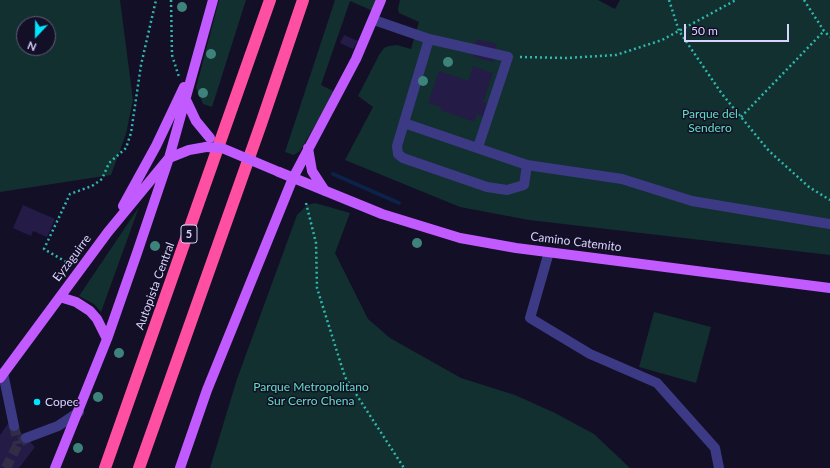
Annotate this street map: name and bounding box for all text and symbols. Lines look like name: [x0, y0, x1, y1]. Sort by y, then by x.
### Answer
north arrow: [16, 16, 56, 56]
scale bar: [686, 16, 791, 42]
text: 50 m: [691, 23, 718, 38]
text: N: [25, 39, 38, 54]
park label: Parque del Sendero: [682, 107, 738, 135]
road number: 5: [181, 225, 197, 243]
street label: Camino Catemito: [530, 229, 622, 255]
street label: Eyzaguirre: [50, 232, 94, 284]
street label: Autopista Central: [132, 240, 178, 332]
park label: Parque Metropolitano Sur Cerro Chena: [253, 380, 369, 408]
place label: Copec: [45, 395, 78, 409]
marker: Copec: [32, 397, 42, 407]

